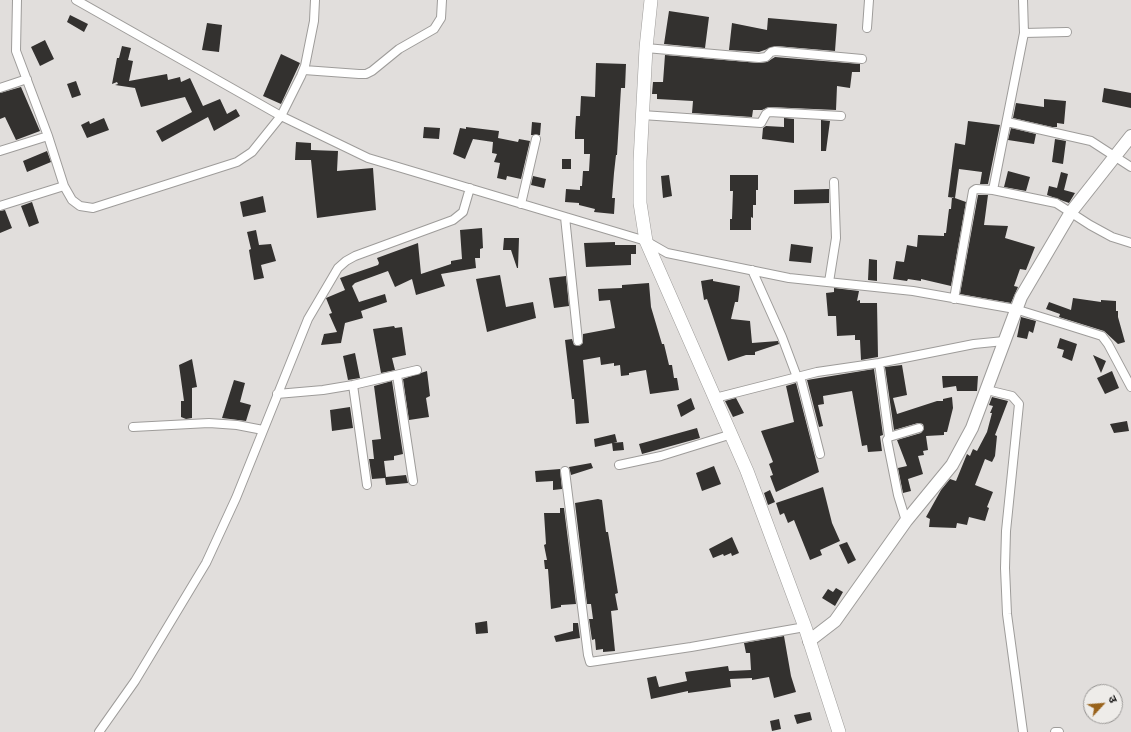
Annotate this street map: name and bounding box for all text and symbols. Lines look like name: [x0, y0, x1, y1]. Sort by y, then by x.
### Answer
north arrow: [1083, 684, 1123, 724]
text: उ: [1105, 693, 1121, 705]

